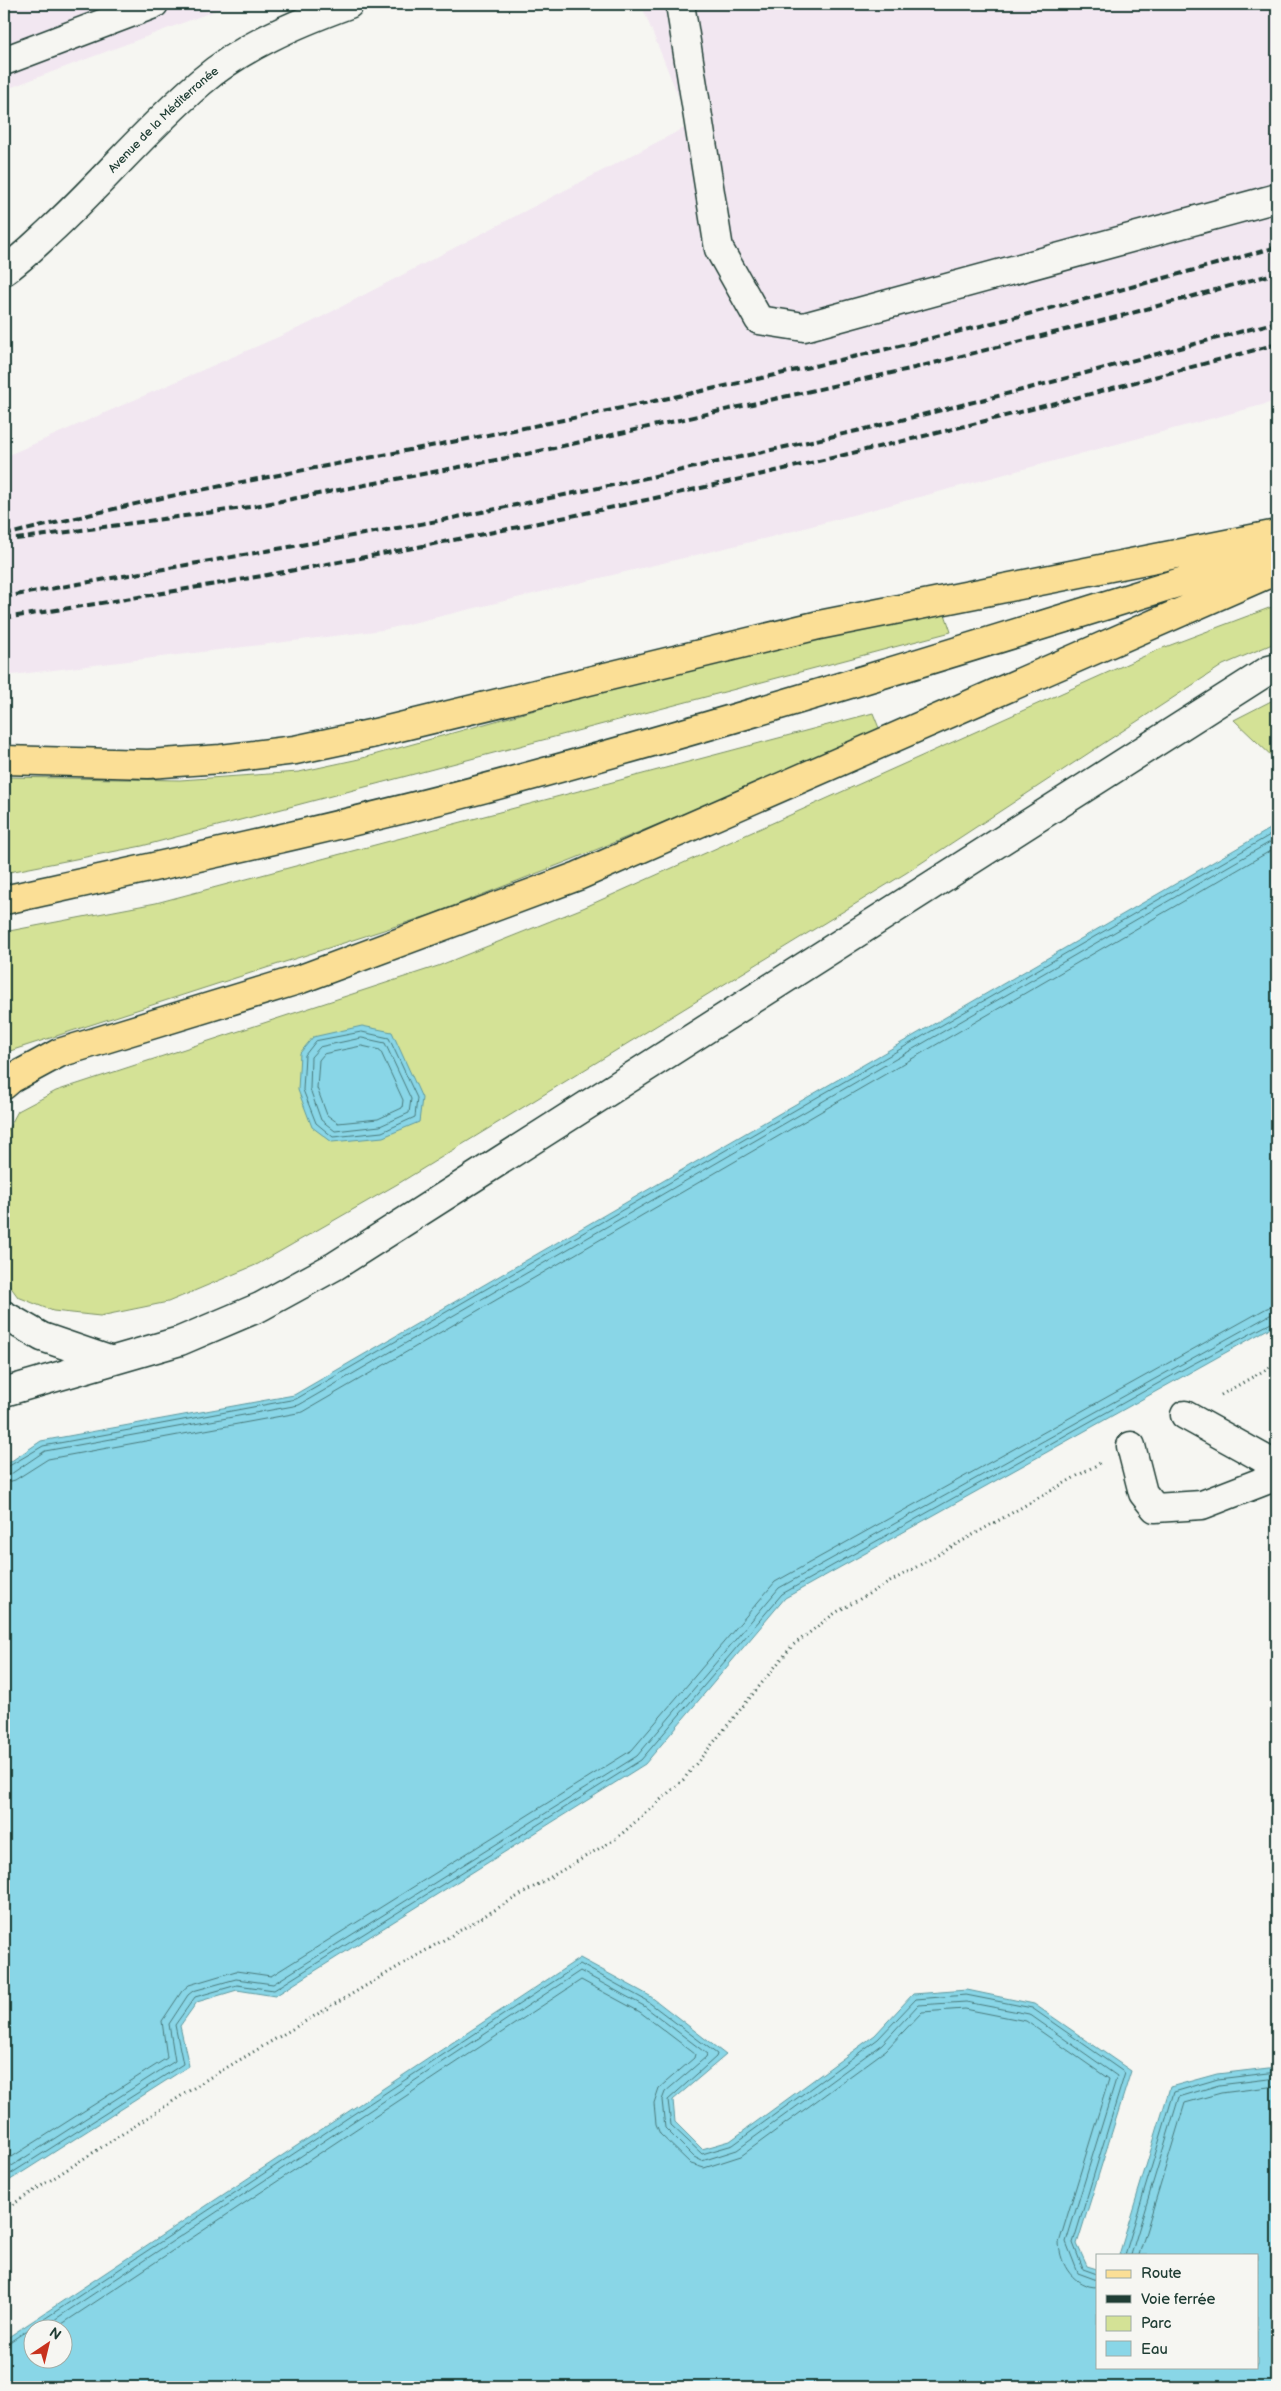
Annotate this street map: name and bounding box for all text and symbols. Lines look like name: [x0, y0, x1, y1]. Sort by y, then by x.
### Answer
street label: Avenue de la Méditerranée: [105, 64, 222, 176]
legend: [1096, 2254, 1258, 2368]
text: Route: [1141, 2264, 1182, 2283]
text: Voie ferrée: [1141, 2290, 1216, 2309]
text: Parc: [1141, 2314, 1171, 2333]
north arrow: [22, 2318, 72, 2368]
text: N: [46, 2324, 64, 2344]
text: Eau: [1141, 2340, 1168, 2359]

